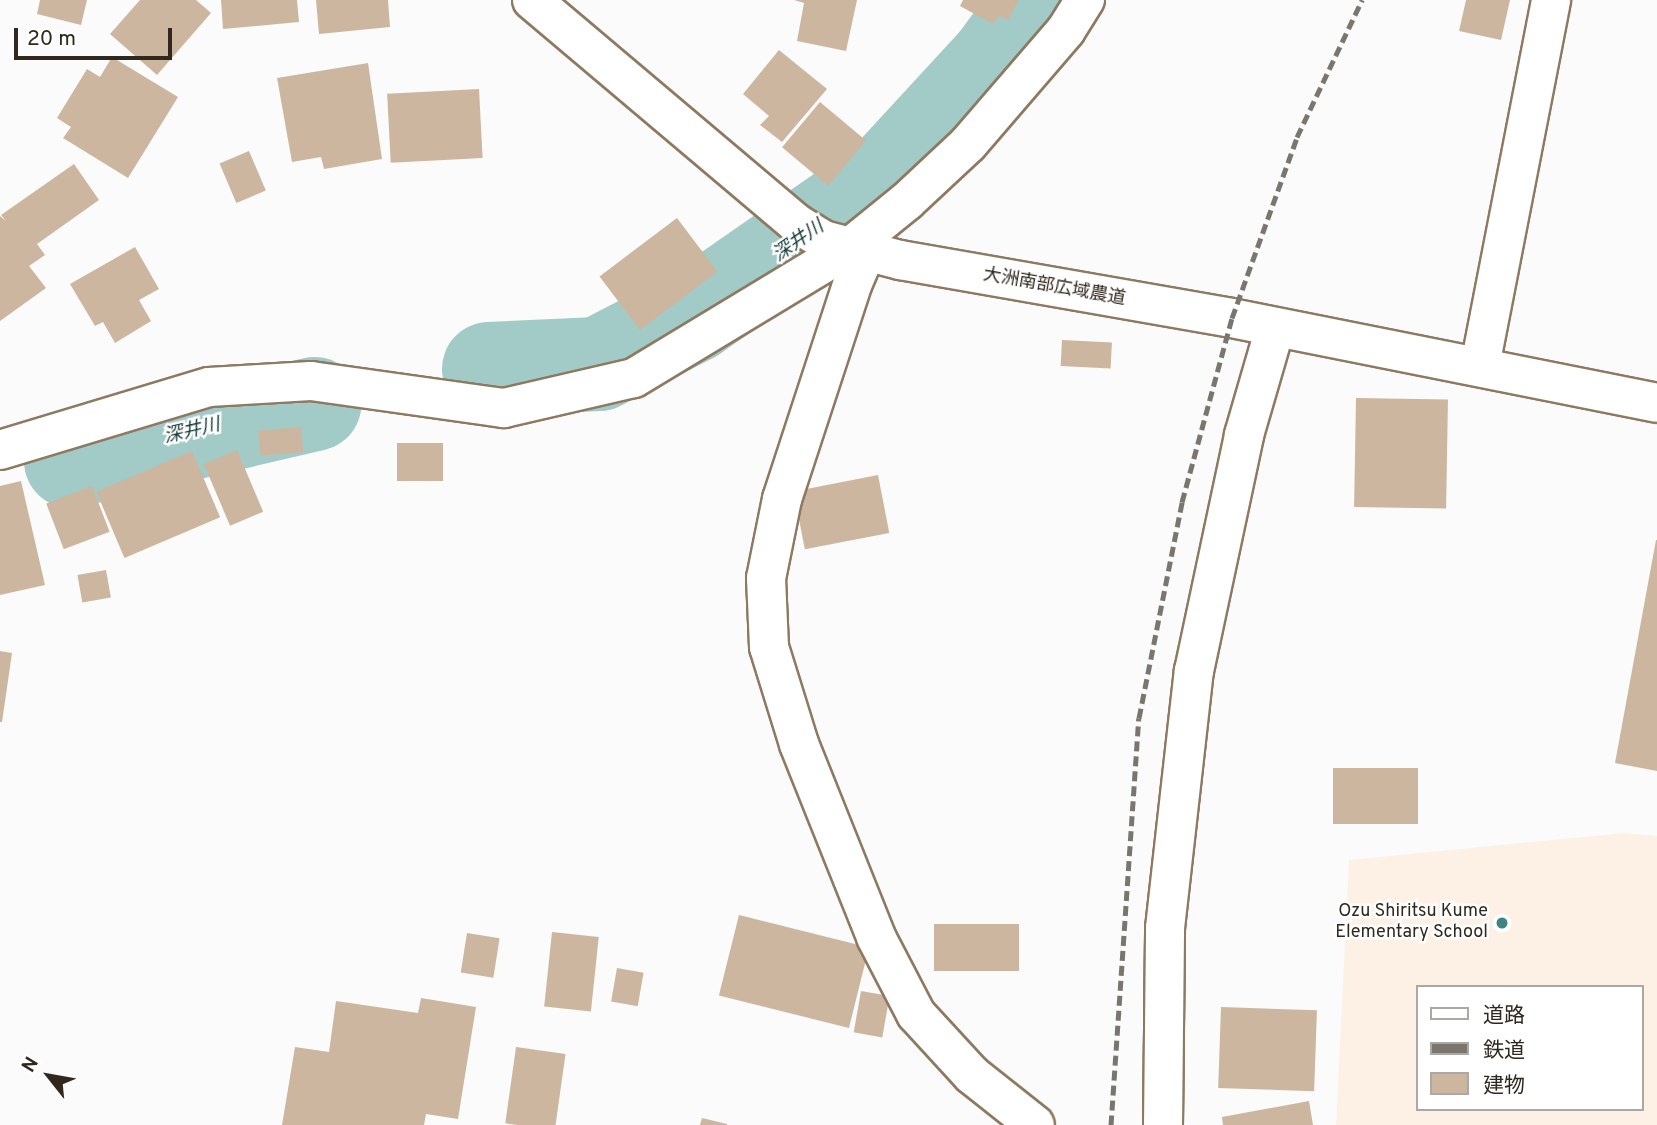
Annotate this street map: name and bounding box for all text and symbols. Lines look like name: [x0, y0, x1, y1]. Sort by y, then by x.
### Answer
scale bar: [18, 14, 175, 58]
text: 20 m: [27, 26, 76, 53]
water label: 深井川: [769, 216, 829, 268]
street label: 大洲南部広域農道: [981, 265, 1127, 311]
water label: 深井川: [162, 414, 222, 450]
place label: Ozu Shiritsu Kume Elementary School: [1335, 902, 1488, 944]
marker: Ozu Shiritsu Kume Elementary School: [1494, 915, 1510, 931]
legend: [1416, 985, 1643, 1111]
text: 道路: [1483, 1003, 1525, 1030]
text: 鉄道: [1483, 1038, 1525, 1065]
north arrow: [14, 1041, 84, 1111]
text: N: [17, 1053, 45, 1077]
text: 建物: [1483, 1073, 1525, 1100]

